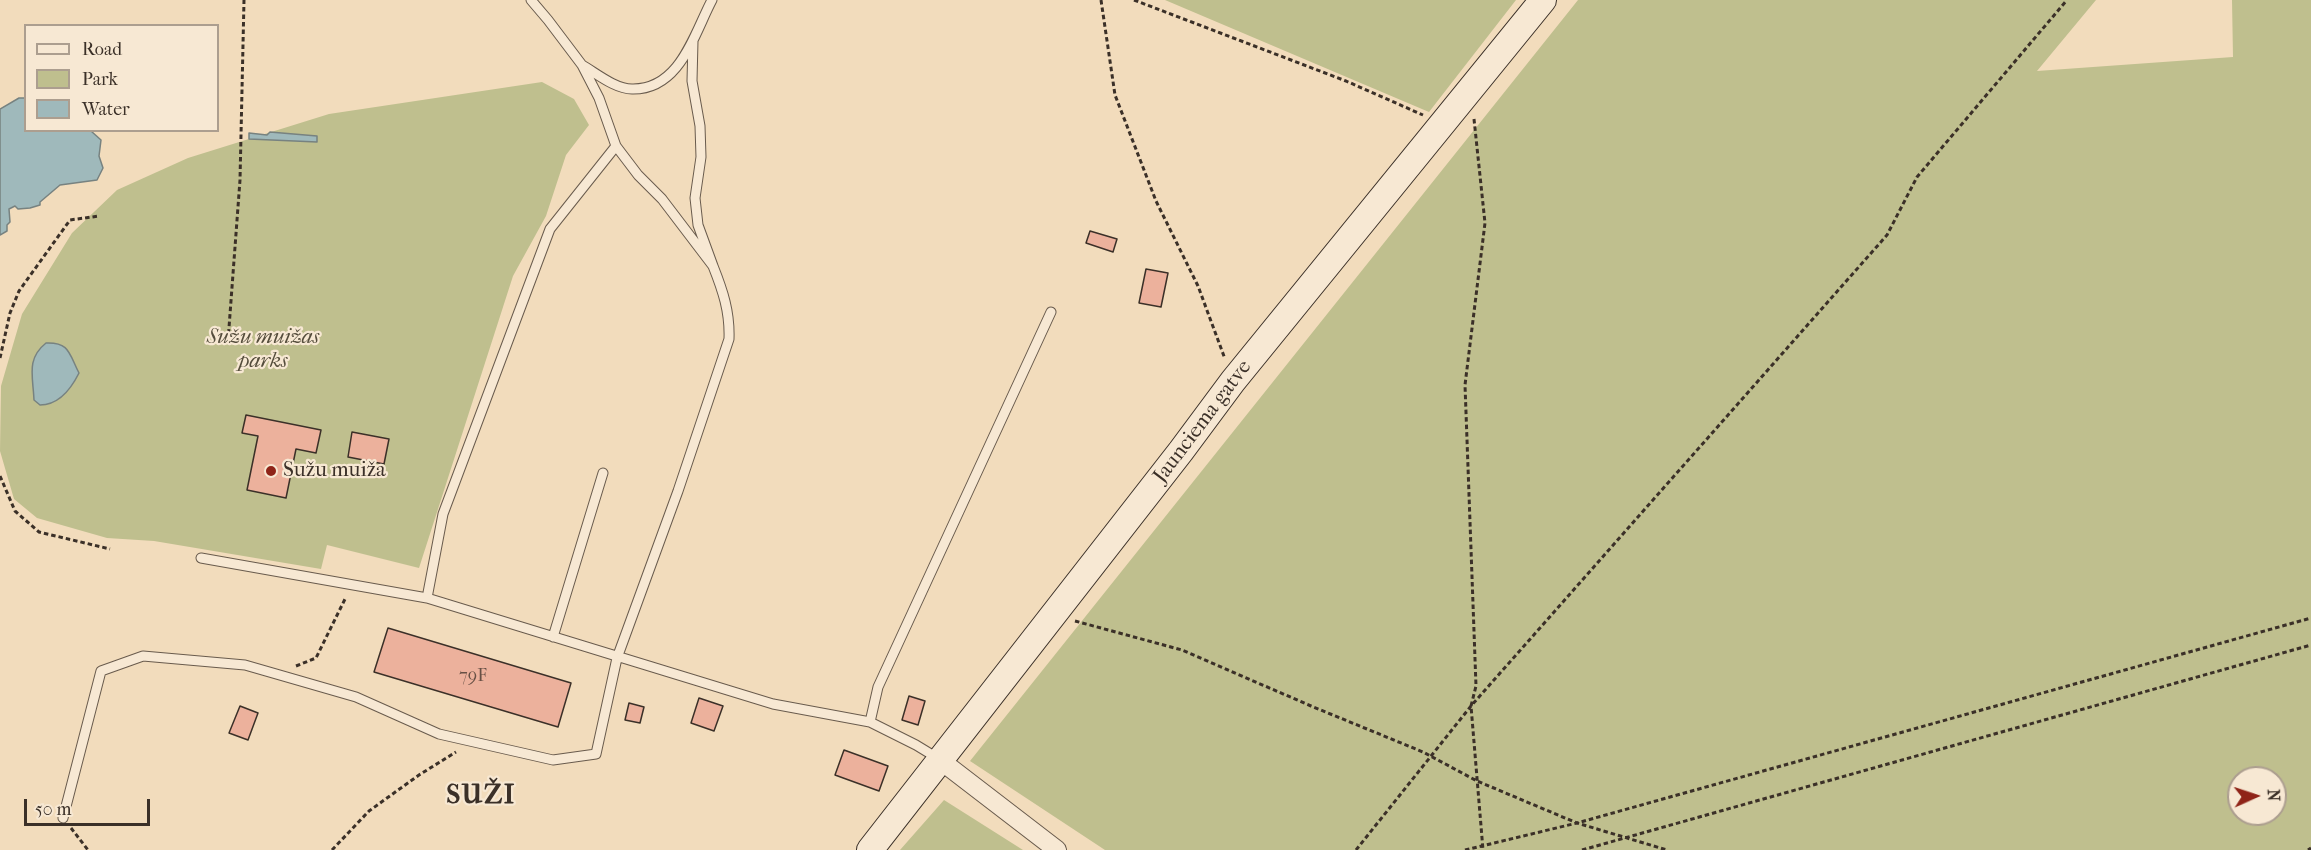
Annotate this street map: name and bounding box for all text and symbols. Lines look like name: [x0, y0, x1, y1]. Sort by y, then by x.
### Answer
legend: [24, 24, 219, 132]
text: Road: [82, 39, 122, 60]
text: Park: [82, 69, 118, 90]
text: Water: [82, 99, 130, 120]
park label: Sužu muižas parks: [207, 325, 319, 375]
street label: Jaunciema gatve: [1149, 356, 1257, 488]
place label: Sužu muiža: [283, 458, 386, 484]
marker: Sužu muiža: [264, 464, 278, 478]
house number: 79F: [459, 666, 487, 688]
north arrow: [2227, 766, 2287, 826]
district label: SUŽI: [446, 780, 516, 812]
scale bar: [27, 787, 153, 825]
text: N: [2264, 789, 2283, 802]
text: 50 m: [35, 799, 71, 820]

